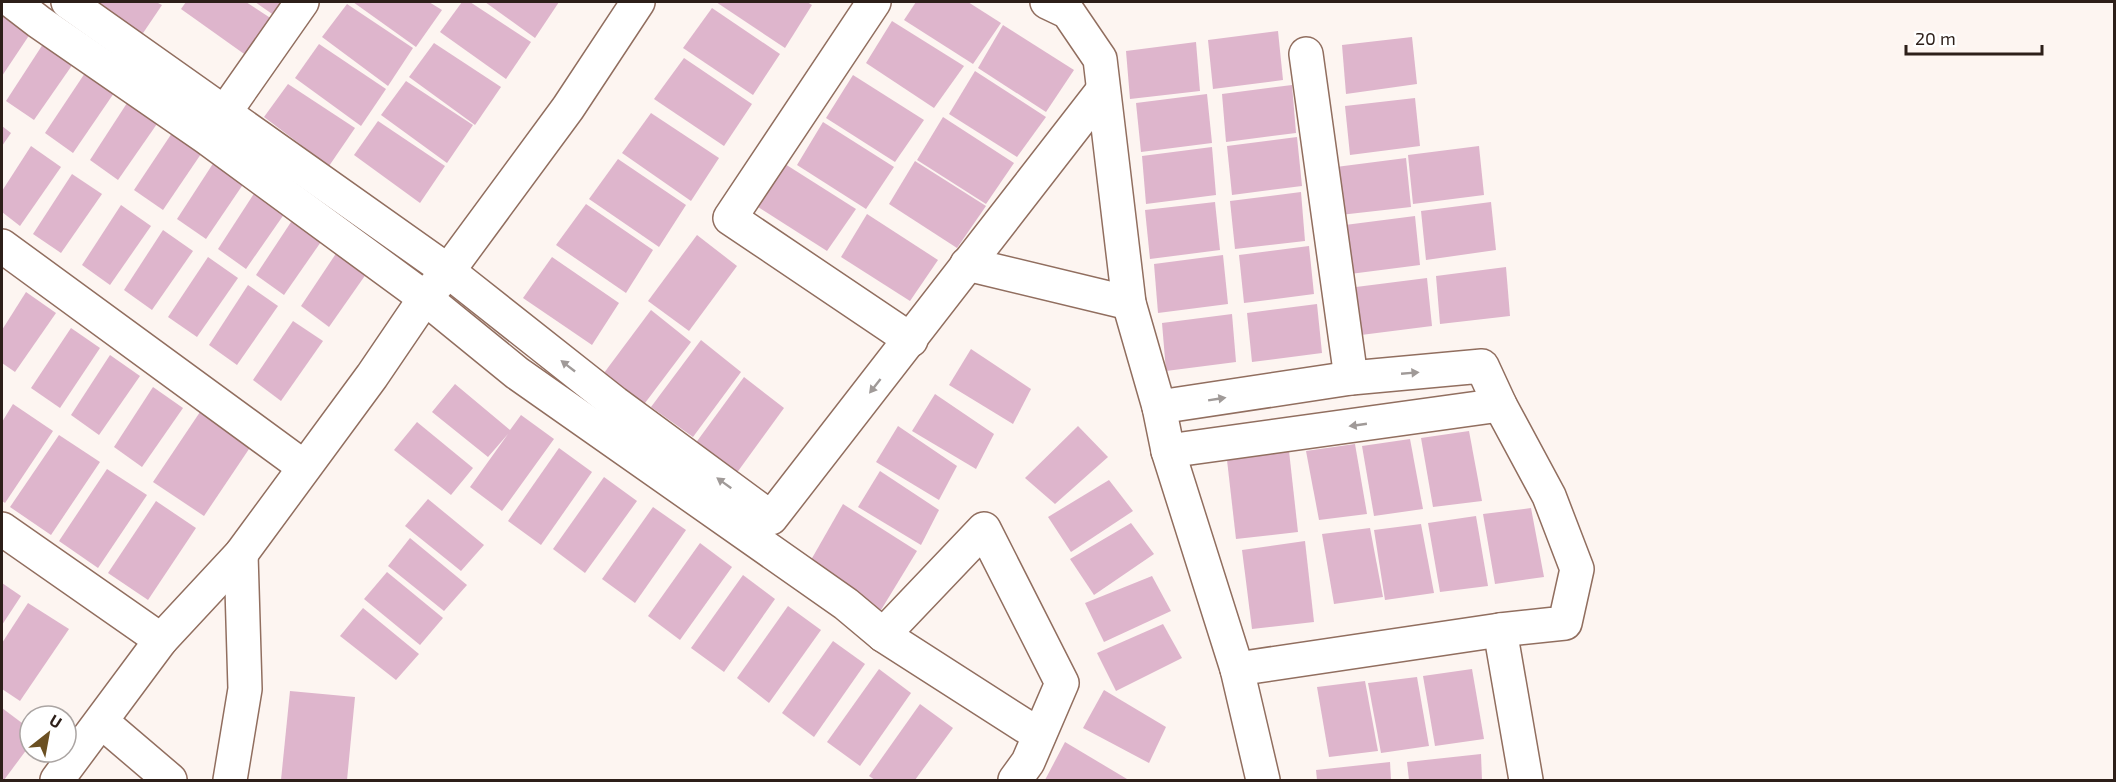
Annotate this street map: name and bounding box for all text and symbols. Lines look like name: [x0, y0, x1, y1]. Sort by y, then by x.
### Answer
scale bar: [1906, 18, 2042, 56]
text: 20 m: [1915, 27, 1956, 49]
one-way arrow: [560, 360, 576, 373]
one-way arrow: [1401, 368, 1420, 378]
one-way arrow: [868, 378, 881, 394]
one-way arrow: [1208, 394, 1227, 403]
one-way arrow: [1349, 420, 1368, 429]
one-way arrow: [717, 477, 733, 489]
north arrow: [18, 704, 78, 764]
text: U: [46, 710, 66, 732]

